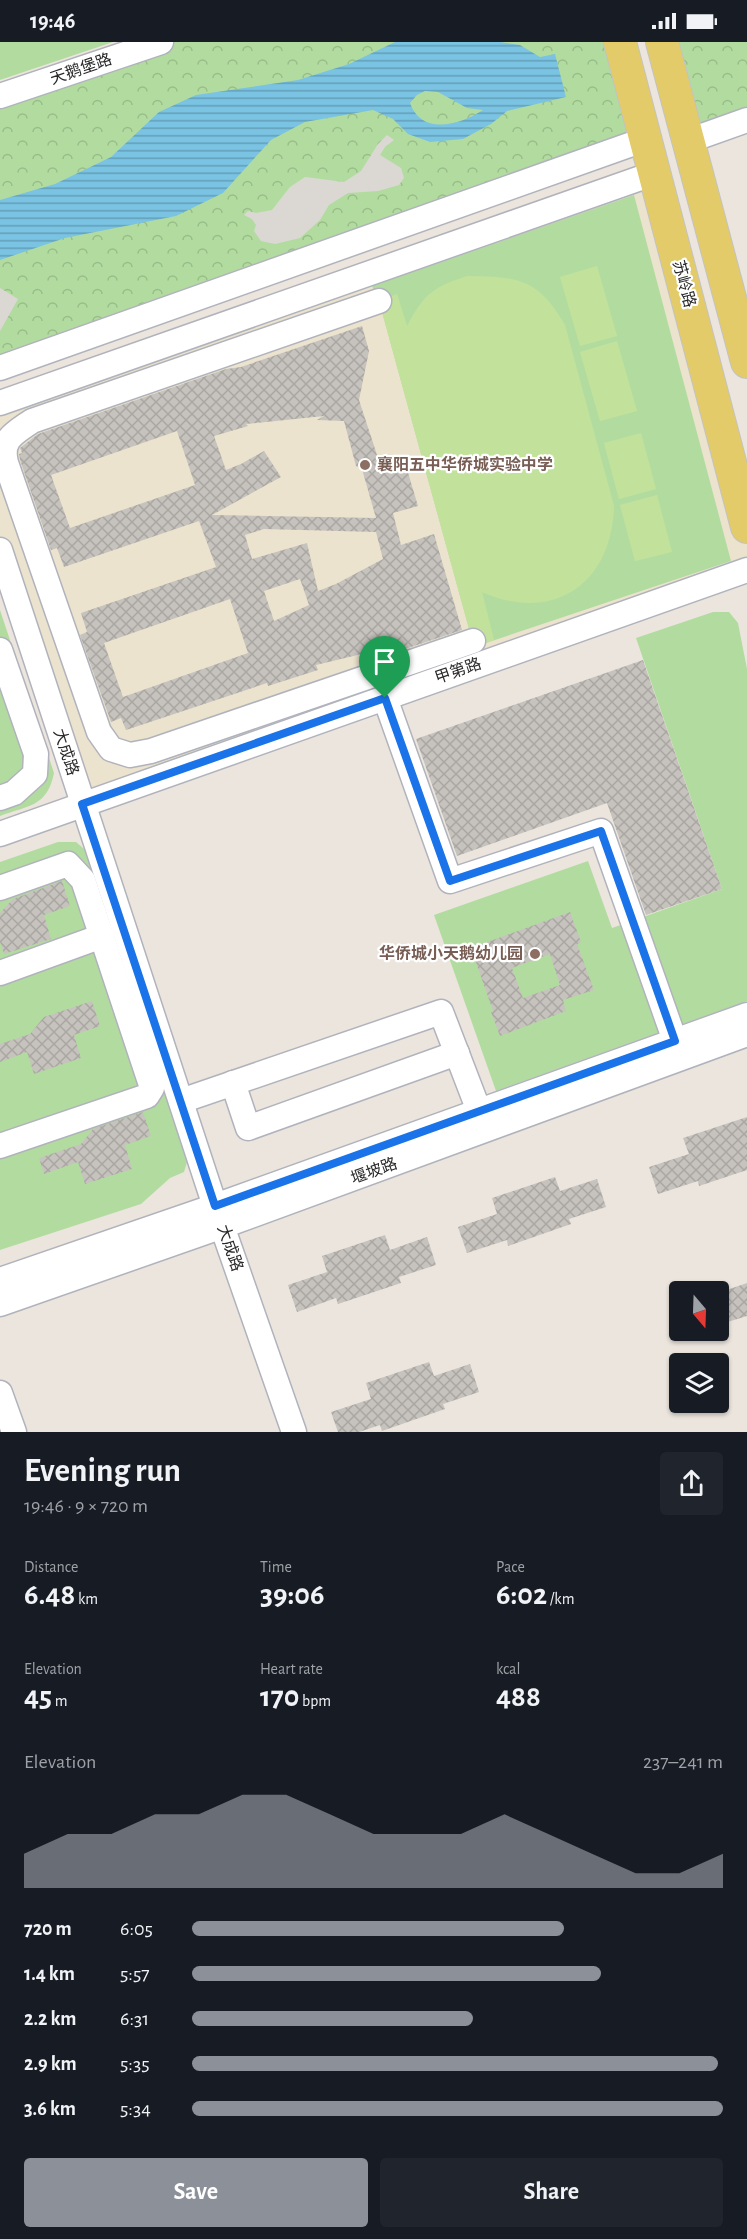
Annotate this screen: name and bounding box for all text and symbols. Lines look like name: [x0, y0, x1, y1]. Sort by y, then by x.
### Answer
text: 19:46: [30, 10, 75, 32]
street label: 天鹅堡路: [48, 50, 114, 87]
street label: 苏岭路: [670, 258, 699, 309]
place label: 襄阳五中华侨城实验中学: [377, 455, 553, 473]
marker: 襄阳五中华侨城实验中学: [358, 458, 372, 472]
pin: [359, 636, 410, 698]
icon: arrive: [368, 645, 401, 678]
street label: 甲第路: [432, 655, 483, 686]
street label: 大成路: [51, 726, 82, 777]
place label: 华侨城小天鹅幼儿园: [379, 944, 523, 962]
marker: 华侨城小天鹅幼儿园: [528, 947, 542, 961]
street label: 堰坡路: [348, 1154, 399, 1187]
street label: 大成路: [215, 1222, 246, 1273]
north arrow: [669, 1281, 729, 1341]
map controls: [669, 1281, 729, 1413]
button: layers: [669, 1353, 729, 1413]
button: share: [660, 1452, 723, 1515]
text: Evening run: [24, 1455, 181, 1488]
text: 19:46 · 9 × 720 m: [24, 1496, 148, 1516]
text: Distance: [24, 1559, 78, 1575]
text: Time: [260, 1559, 292, 1575]
text: Pace: [496, 1559, 525, 1575]
text: 6.48: [24, 1580, 75, 1610]
text: 39:06: [260, 1580, 324, 1610]
text: 6:02: [496, 1580, 547, 1610]
text: km: [75, 1591, 98, 1607]
text: /km: [547, 1591, 574, 1607]
text: Elevation: [24, 1661, 82, 1677]
text: Heart rate: [260, 1661, 323, 1677]
text: kcal: [496, 1661, 520, 1677]
text: 45: [24, 1682, 52, 1712]
text: 170: [260, 1682, 299, 1712]
text: 488: [496, 1682, 541, 1712]
text: m: [52, 1693, 68, 1709]
text: bpm: [299, 1693, 331, 1709]
text: Elevation: [24, 1752, 96, 1772]
text: 237–241 m: [643, 1752, 723, 1772]
text: 720 m: [24, 1919, 72, 1939]
text: 6:05: [120, 1919, 153, 1939]
text: 1.4 km: [24, 1964, 75, 1984]
text: 5:57: [120, 1964, 150, 1984]
text: 2.2 km: [24, 2009, 76, 2029]
text: 6:31: [120, 2009, 149, 2029]
text: 2.9 km: [24, 2054, 77, 2074]
text: 5:35: [120, 2054, 150, 2074]
text: 3.6 km: [24, 2099, 76, 2119]
text: 5:34: [120, 2099, 151, 2119]
button: Save: [24, 2158, 368, 2227]
button: Share: [380, 2158, 723, 2227]

